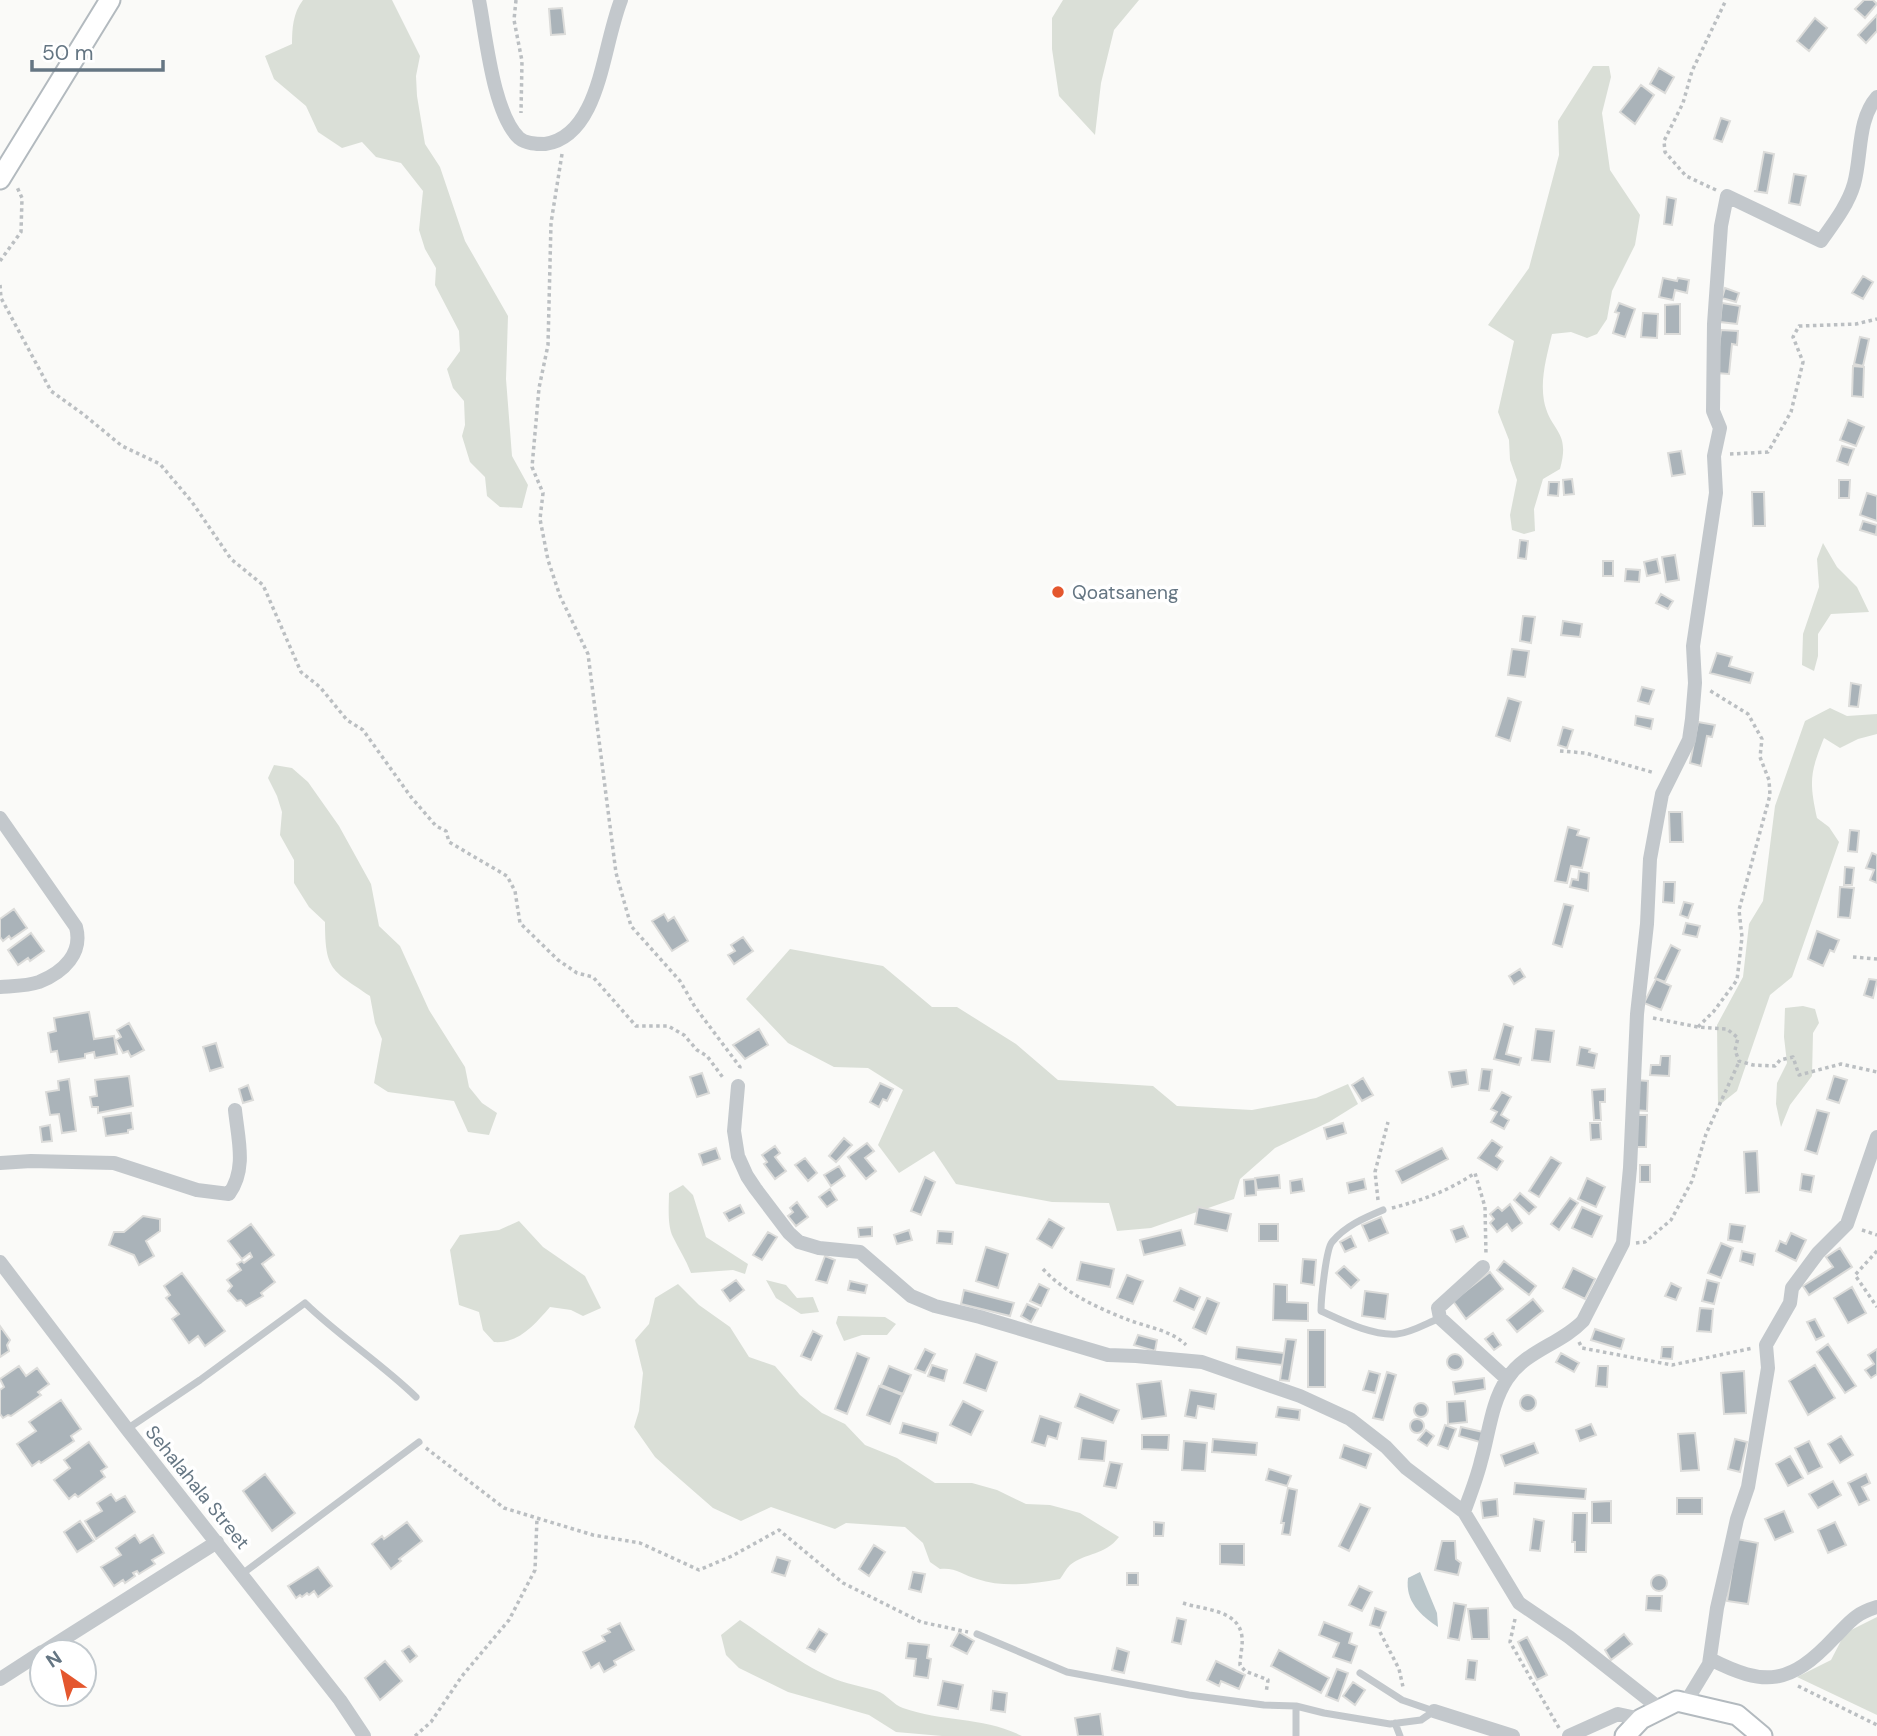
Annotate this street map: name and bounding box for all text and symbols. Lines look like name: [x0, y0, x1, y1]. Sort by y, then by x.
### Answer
scale bar: [32, 28, 163, 72]
text: 50 m: [42, 39, 93, 67]
place label: Qoatsaneng: [1072, 580, 1179, 605]
marker: Qoatsaneng: [1050, 584, 1066, 600]
street label: Sehalahala Street: [140, 1420, 255, 1554]
north arrow: [28, 1638, 98, 1708]
text: N: [41, 1645, 67, 1674]

